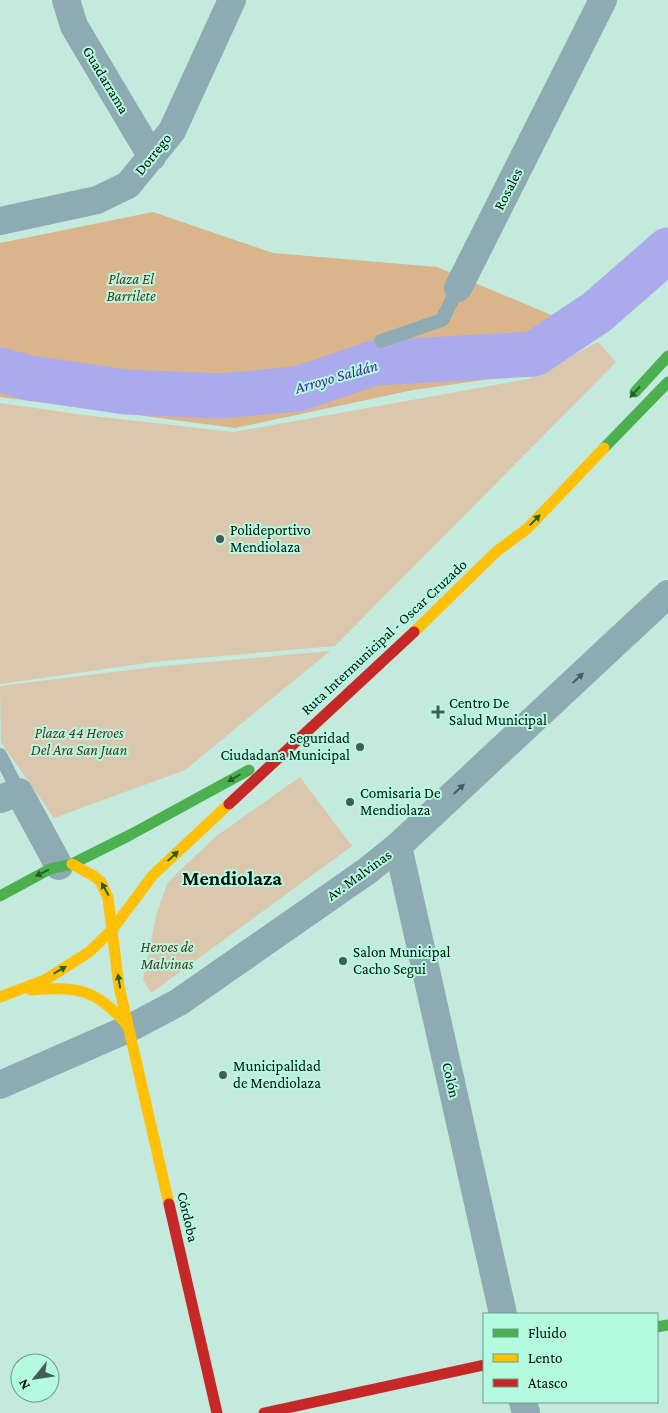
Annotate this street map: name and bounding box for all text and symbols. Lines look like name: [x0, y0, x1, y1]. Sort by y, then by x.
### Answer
street label: Guadarrama: [80, 44, 132, 117]
street label: Dorrego: [131, 130, 175, 179]
street label: Rosales: [491, 165, 525, 213]
park label: Plaza El Barrilete: [106, 271, 156, 304]
water label: Arroyo Saldán: [292, 357, 380, 398]
one-way arrow: [629, 385, 641, 397]
one-way arrow: [529, 515, 541, 527]
place label: Polideportivo Mendiolaza: [230, 522, 311, 555]
marker: Polideportivo Mendiolaza: [214, 533, 226, 545]
street label: Ruta Intermunicipal - Oscar Cruzado: [298, 556, 471, 719]
one-way arrow: [572, 672, 584, 684]
place label: Centro De Salud Municipal: [449, 695, 547, 729]
marker: Centro De Salud Municipal: [431, 705, 445, 719]
park label: Plaza 44 Heroes Del Ara San Juan: [31, 725, 128, 759]
place label: Seguridad Ciudadana Municipal: [220, 730, 350, 764]
marker: Seguridad Ciudadana Municipal: [354, 741, 366, 753]
one-way arrow: [227, 774, 241, 783]
one-way arrow: [453, 783, 465, 795]
place label: Comisaria De Mendiolaza: [360, 785, 441, 818]
marker: Comisaria De Mendiolaza: [344, 796, 356, 808]
street label: Av. Malvinas: [324, 846, 395, 904]
one-way arrow: [167, 850, 179, 862]
district label: Mendiolaza: [182, 867, 282, 889]
one-way arrow: [35, 869, 49, 877]
one-way arrow: [101, 882, 109, 897]
park label: Heroes de Malvinas: [140, 939, 194, 972]
place label: Salon Municipal Cacho Segui: [353, 944, 451, 978]
marker: Salon Municipal Cacho Segui: [337, 955, 349, 967]
one-way arrow: [54, 966, 67, 975]
one-way arrow: [115, 972, 123, 988]
place label: Municipalidad de Mendiolaza: [233, 1058, 321, 1091]
street label: Colón: [439, 1061, 463, 1099]
marker: Municipalidad de Mendiolaza: [217, 1069, 229, 1081]
street label: Córdoba: [174, 1190, 202, 1244]
legend: [483, 1313, 658, 1403]
text: Fluido: [528, 1325, 567, 1341]
text: Lento: [528, 1350, 562, 1366]
north arrow: [10, 1353, 60, 1403]
text: Atasco: [528, 1375, 568, 1391]
text: N: [14, 1376, 33, 1393]

